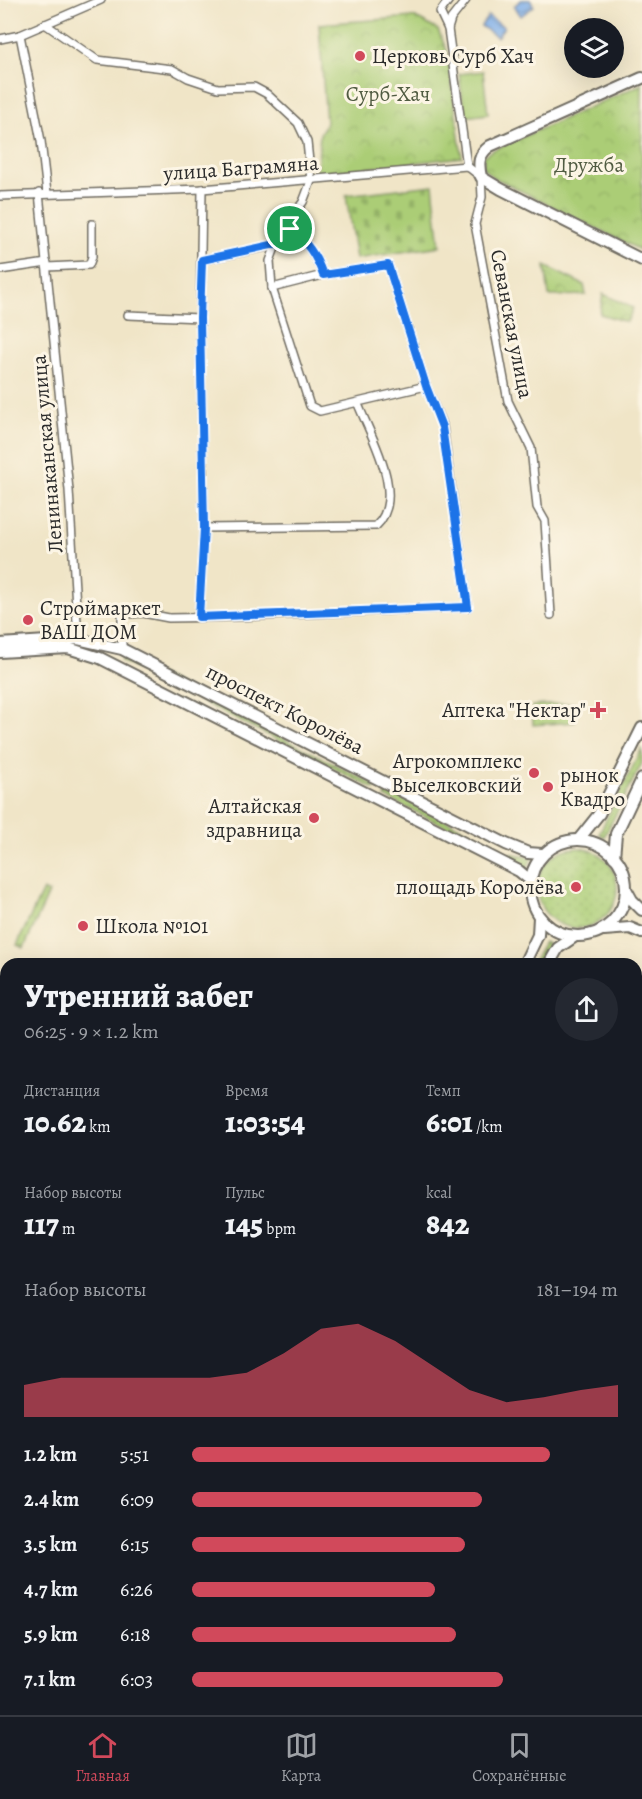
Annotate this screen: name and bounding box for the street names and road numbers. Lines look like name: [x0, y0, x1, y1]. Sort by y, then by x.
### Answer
street label: улица Баграмяна: [161, 149, 320, 187]
street label: Севанская улица: [484, 247, 540, 401]
street label: Ленинаканская улица: [24, 353, 70, 554]
street label: проспект Королёва: [201, 657, 369, 761]

